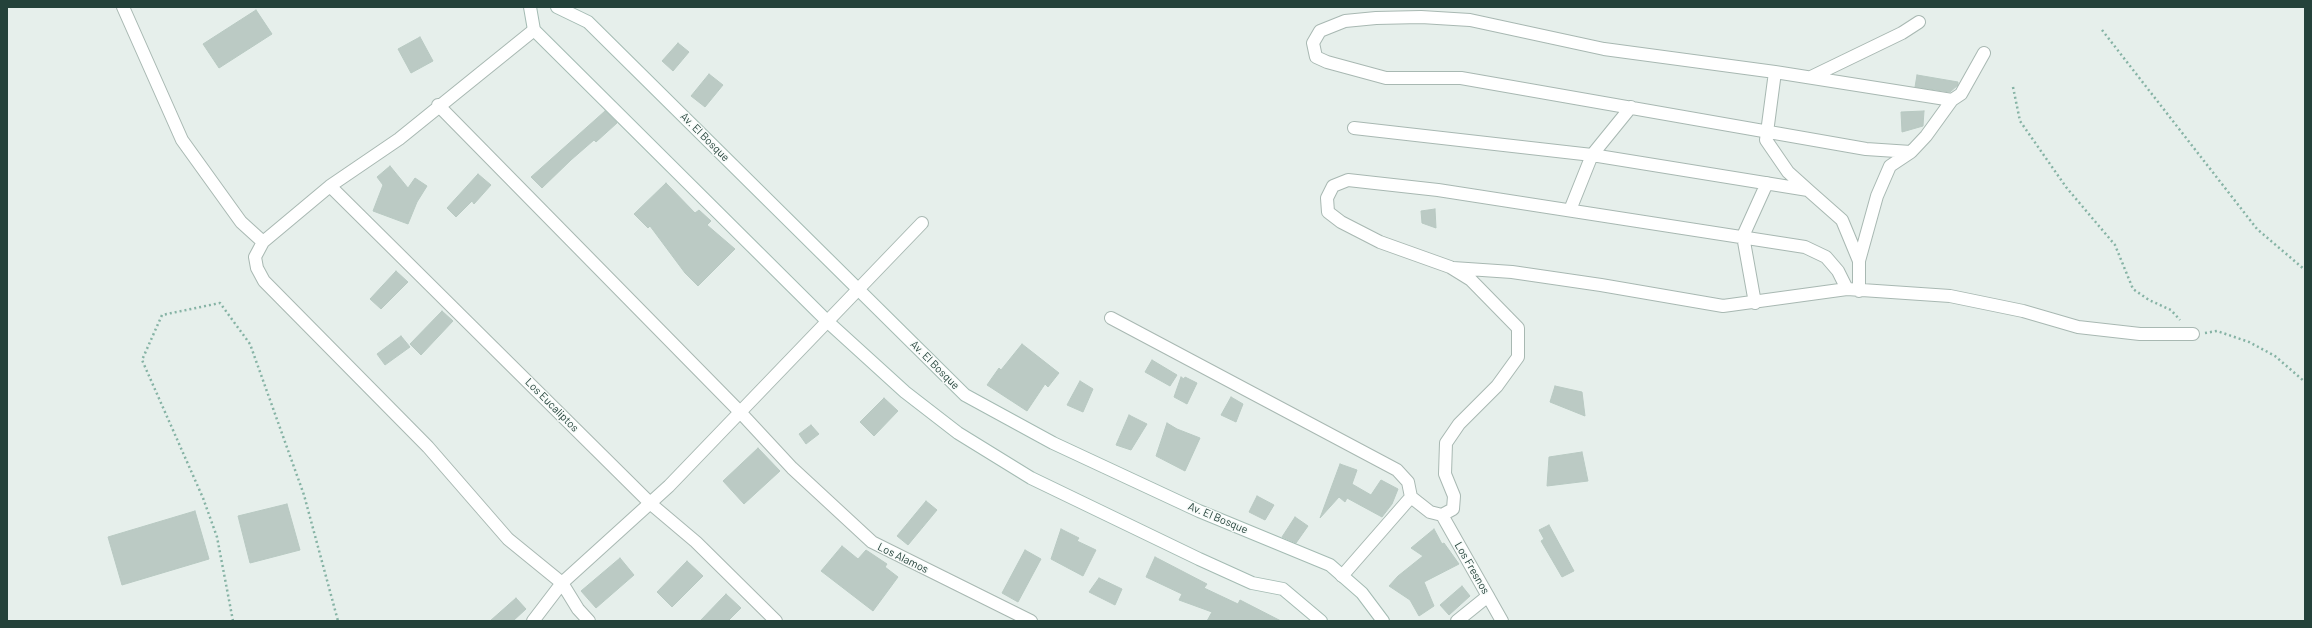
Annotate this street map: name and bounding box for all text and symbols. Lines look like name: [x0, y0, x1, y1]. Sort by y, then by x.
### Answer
street label: Av. El Bosque: [678, 110, 732, 164]
street label: Av. El Bosque: [908, 338, 962, 392]
street label: Los Eucaliptos: [523, 376, 581, 434]
street label: Av. El Bosque: [1186, 499, 1250, 537]
street label: Los Alamos: [875, 540, 931, 576]
street label: Los Fresnos: [1452, 540, 1492, 596]

